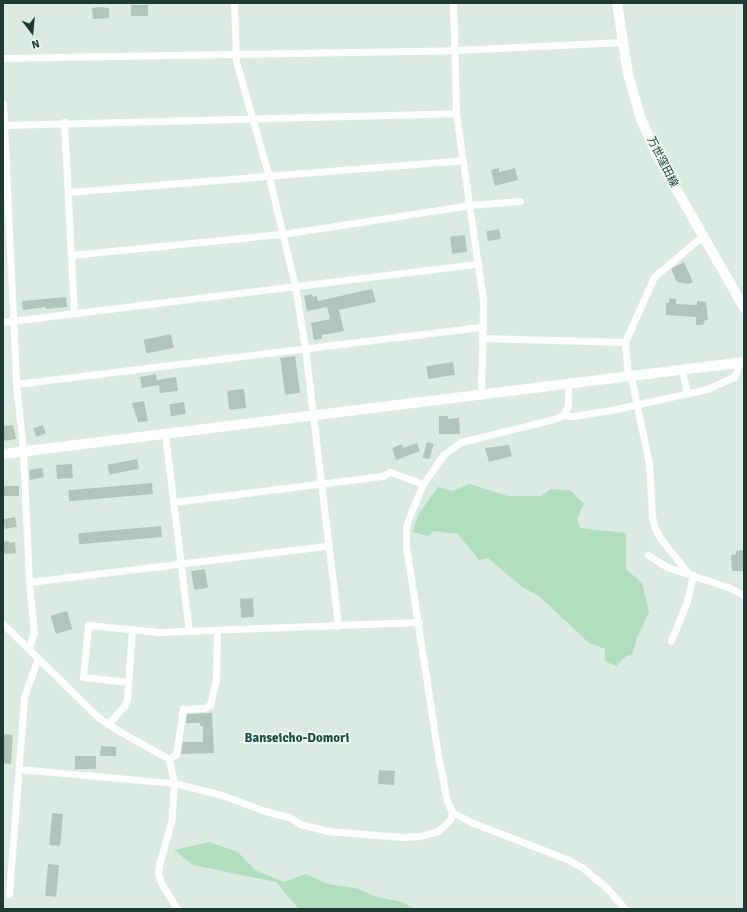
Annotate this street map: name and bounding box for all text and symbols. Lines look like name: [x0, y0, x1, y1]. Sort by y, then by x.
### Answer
north arrow: [12, 12, 52, 52]
text: N: [30, 37, 41, 51]
street label: 万世窪田線: [644, 135, 680, 189]
district label: Banseicho-Domori: [245, 730, 349, 746]

